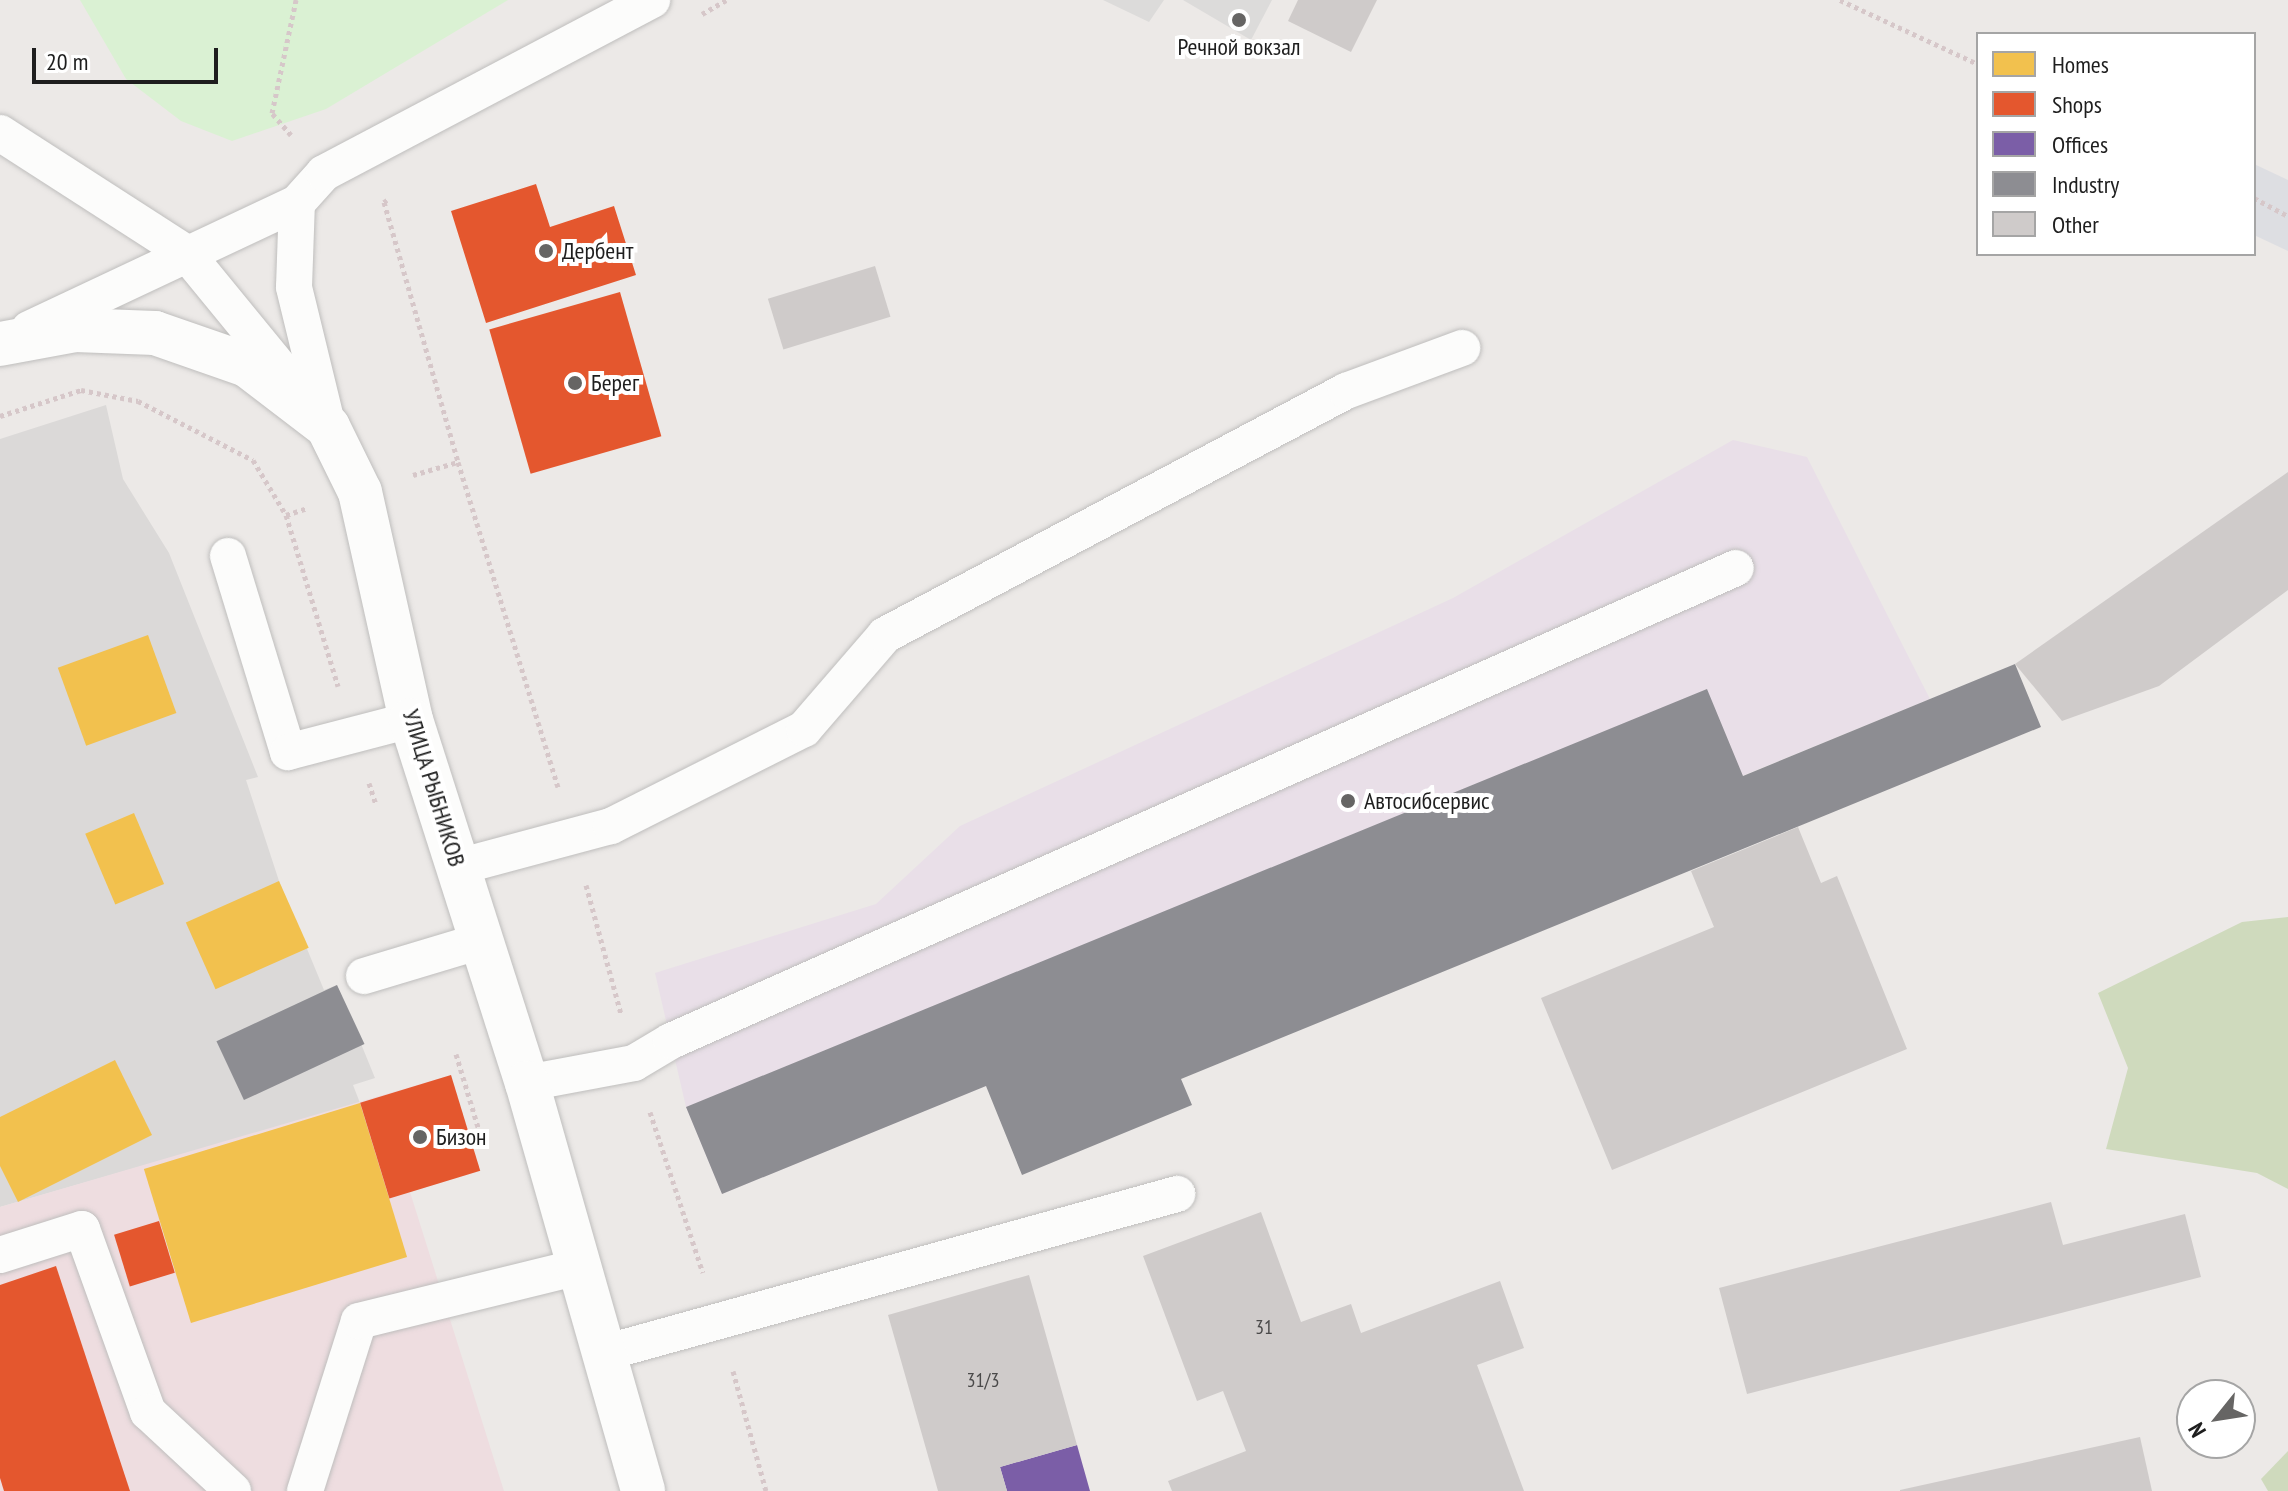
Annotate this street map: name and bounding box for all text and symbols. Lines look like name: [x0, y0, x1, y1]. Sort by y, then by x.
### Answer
marker: Речной вокзал: [1230, 11, 1248, 29]
scale bar: [36, 32, 222, 82]
legend: [1976, 32, 2256, 256]
place label: Речной вокзал: [1177, 33, 1301, 61]
text: 20 m: [46, 46, 88, 77]
text: Homes: [2052, 49, 2109, 80]
text: Shops: [2052, 89, 2102, 120]
text: Offices: [2052, 129, 2108, 160]
text: Industry: [2052, 169, 2119, 200]
text: Other: [2052, 209, 2099, 240]
place label: Дербент: [562, 237, 633, 265]
marker: Дербент: [537, 242, 555, 260]
place label: Берег: [591, 369, 639, 397]
marker: Берег: [566, 374, 584, 392]
street label: УЛИЦА РЫБНИКОВ: [396, 706, 472, 870]
place label: Автосибсервис: [1364, 787, 1489, 815]
marker: Автосибсервис: [1339, 792, 1357, 810]
place label: Бизон: [436, 1123, 486, 1151]
marker: Бизон: [411, 1128, 429, 1146]
house number: 31: [1255, 1315, 1273, 1339]
house number: 31/3: [967, 1368, 999, 1392]
north arrow: [2176, 1379, 2256, 1459]
text: N: [2182, 1418, 2212, 1442]

